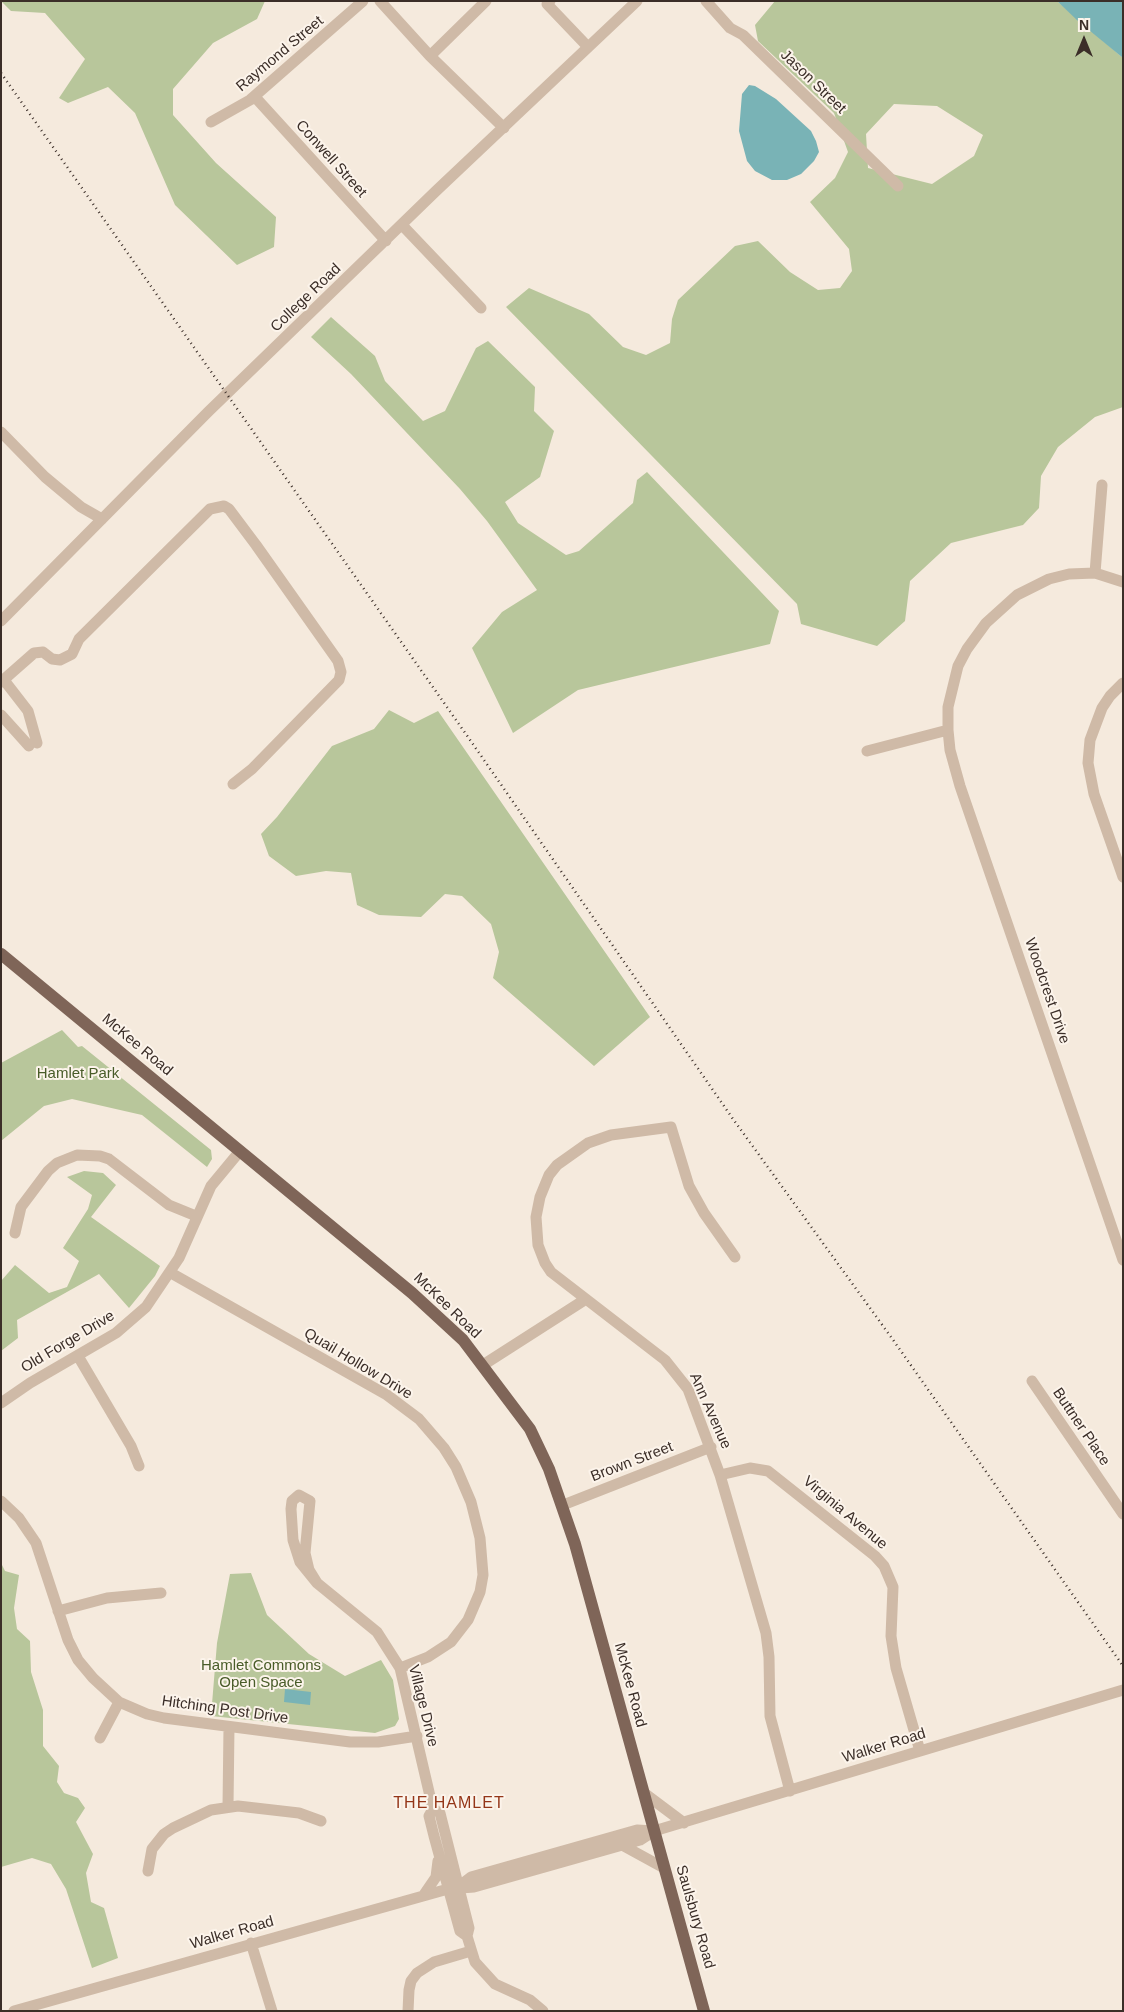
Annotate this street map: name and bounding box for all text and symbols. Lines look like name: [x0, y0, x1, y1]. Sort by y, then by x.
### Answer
street label: Raymond Street: [233, 12, 327, 96]
north arrow: [1059, 15, 1109, 65]
text: N: [1079, 17, 1089, 33]
street label: Jason Street: [776, 46, 850, 118]
street label: Conwell Street: [292, 117, 370, 201]
street label: College Road: [267, 260, 345, 336]
street label: Woodcrest Drive: [1020, 936, 1074, 1046]
street label: McKee Road: [98, 1010, 176, 1080]
park label: Hamlet Park: [37, 1065, 119, 1083]
street label: McKee Road: [410, 1269, 484, 1343]
street label: Old Forge Drive: [18, 1307, 118, 1377]
street label: Quail Hollow Drive: [300, 1325, 416, 1403]
street label: Ann Avenue: [685, 1370, 735, 1452]
street label: Buttner Place: [1048, 1385, 1114, 1469]
street label: Brown Street: [588, 1438, 676, 1486]
street label: Virginia Avenue: [799, 1473, 891, 1553]
street label: McKee Road: [610, 1641, 650, 1729]
park label: Hamlet Commons Open Space: [201, 1657, 321, 1692]
street label: Village Drive: [404, 1663, 442, 1749]
street label: Hitching Post Drive: [161, 1692, 289, 1728]
street label: Walker Road: [840, 1725, 928, 1767]
district label: THE HAMLET: [392, 1794, 506, 1814]
street label: Saulsbury Road: [672, 1863, 718, 1971]
street label: Walker Road: [188, 1912, 276, 1954]

